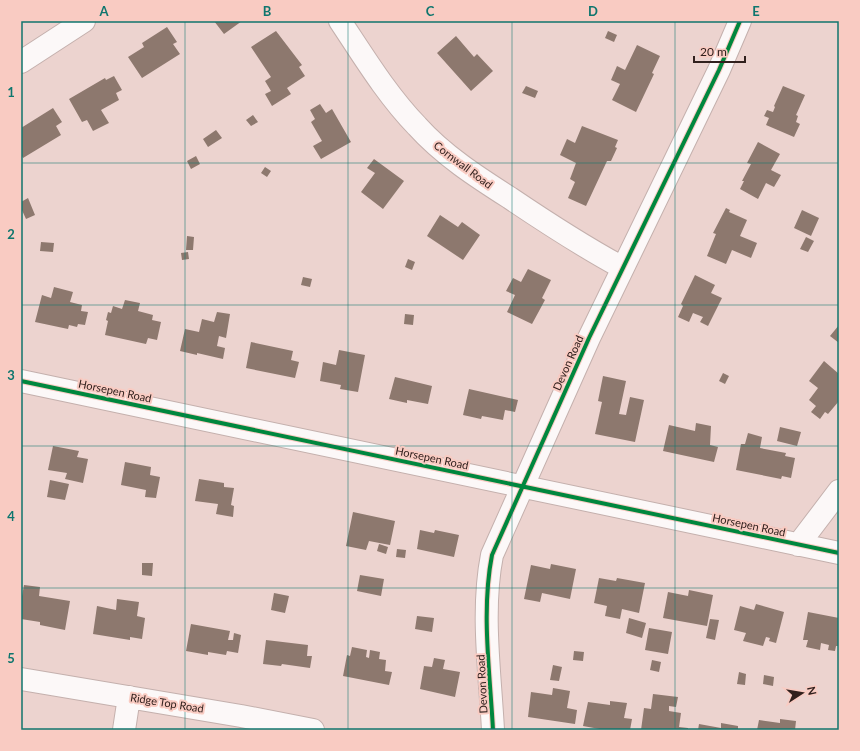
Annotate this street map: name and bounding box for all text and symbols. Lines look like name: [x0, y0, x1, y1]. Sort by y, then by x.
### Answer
text: A: [98, 3, 109, 19]
text: B: [263, 3, 272, 19]
text: C: [426, 3, 435, 19]
text: D: [588, 3, 598, 19]
text: E: [752, 3, 760, 19]
scale bar: [694, 38, 745, 64]
text: 20 m: [700, 44, 727, 59]
text: 1: [7, 84, 15, 100]
street label: Cornwall Road: [431, 138, 495, 191]
text: 2: [7, 226, 15, 242]
street label: Devon Road: [550, 333, 585, 392]
text: 3: [7, 367, 15, 383]
street label: Horsepen Road: [77, 376, 153, 405]
street label: Horsepen Road: [394, 443, 470, 472]
text: 4: [7, 508, 15, 524]
street label: Horsepen Road: [711, 510, 787, 539]
text: 5: [7, 650, 15, 666]
street label: Devon Road: [473, 654, 490, 714]
north arrow: [782, 673, 822, 713]
text: N: [805, 685, 820, 696]
street label: Ridge Top Road: [129, 690, 205, 715]

